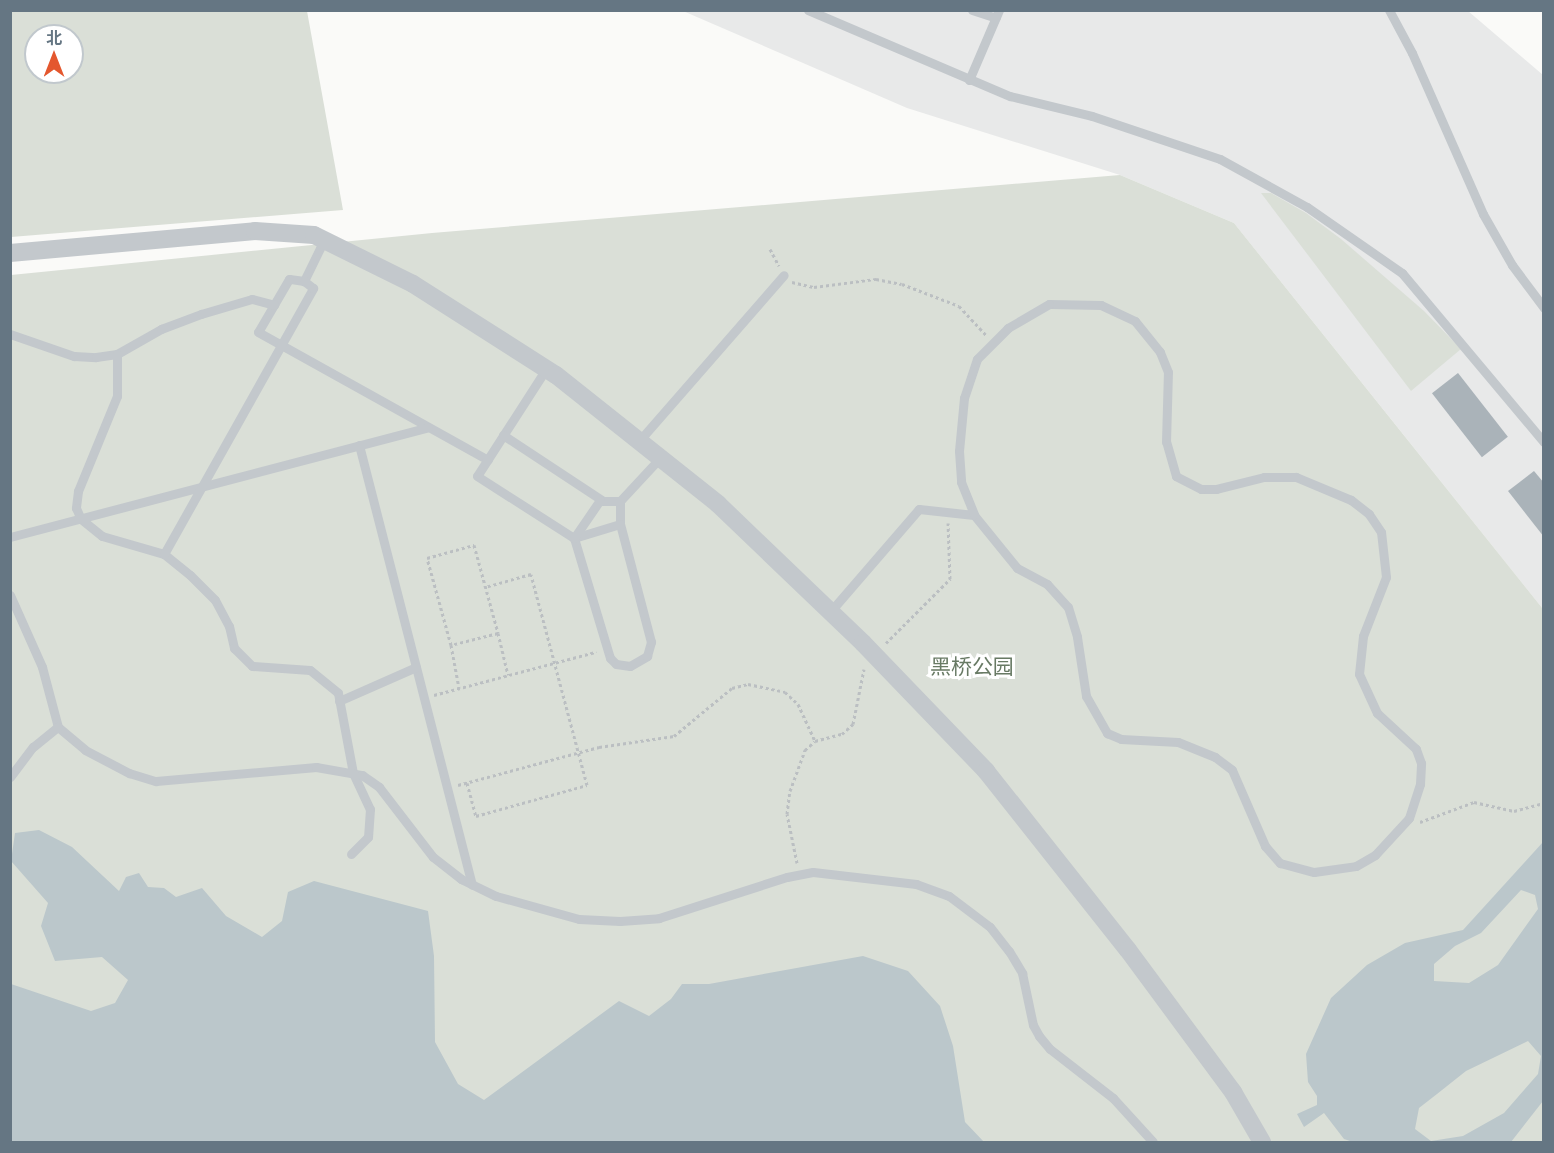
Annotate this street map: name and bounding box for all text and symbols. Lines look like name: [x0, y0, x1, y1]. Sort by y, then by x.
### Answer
north arrow: [24, 24, 84, 84]
text: 北: [46, 29, 62, 47]
park label: 黑桥公园: [930, 653, 1014, 679]

